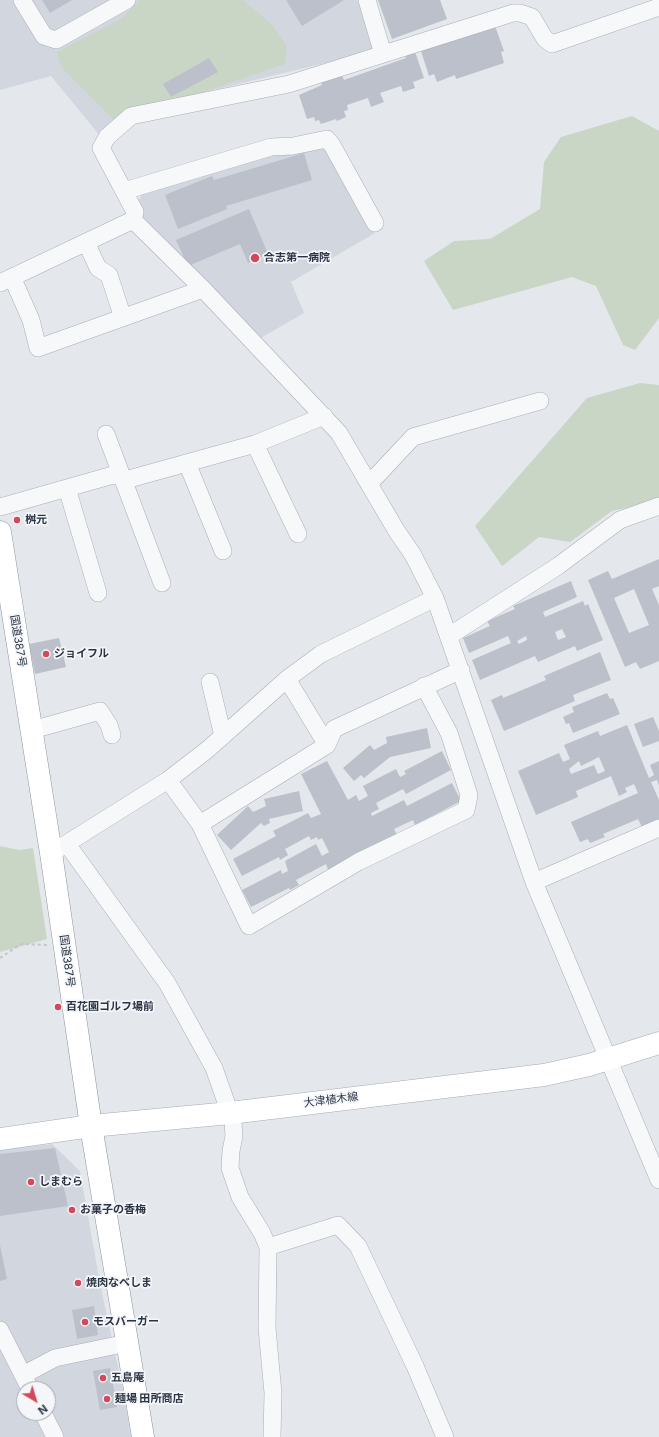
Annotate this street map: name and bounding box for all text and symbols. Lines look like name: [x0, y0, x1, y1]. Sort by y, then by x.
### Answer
place label: 合志第一病院: [264, 251, 330, 265]
marker: 合志第一病院: [249, 252, 261, 264]
place label: 桝元: [25, 513, 47, 527]
marker: 桝元: [12, 515, 22, 525]
street label: 国道387号: [7, 614, 29, 668]
place label: ジョイフル: [54, 647, 109, 661]
marker: ジョイフル: [41, 649, 51, 659]
street label: 国道387号: [57, 934, 77, 988]
place label: 百花園ゴルフ場前: [66, 1000, 154, 1014]
marker: 百花園ゴルフ場前: [53, 1002, 63, 1012]
street label: 大津植木線: [303, 1090, 359, 1110]
place label: しまむら: [39, 1175, 83, 1189]
marker: しまむら: [26, 1177, 36, 1187]
place label: お菓子の香梅: [80, 1203, 146, 1217]
marker: お菓子の香梅: [67, 1205, 77, 1215]
place label: 焼肉なべしま: [86, 1276, 152, 1290]
marker: 焼肉なべしま: [73, 1278, 83, 1288]
place label: モスバーガー: [93, 1315, 159, 1329]
marker: モスバーガー: [80, 1317, 90, 1327]
place label: 五島庵: [111, 1371, 144, 1385]
marker: 五島庵: [98, 1373, 108, 1383]
north arrow: [16, 1381, 56, 1421]
place label: 麺場 田所商店: [115, 1392, 184, 1406]
marker: 麺場 田所商店: [102, 1394, 112, 1404]
text: N: [35, 1402, 50, 1418]

